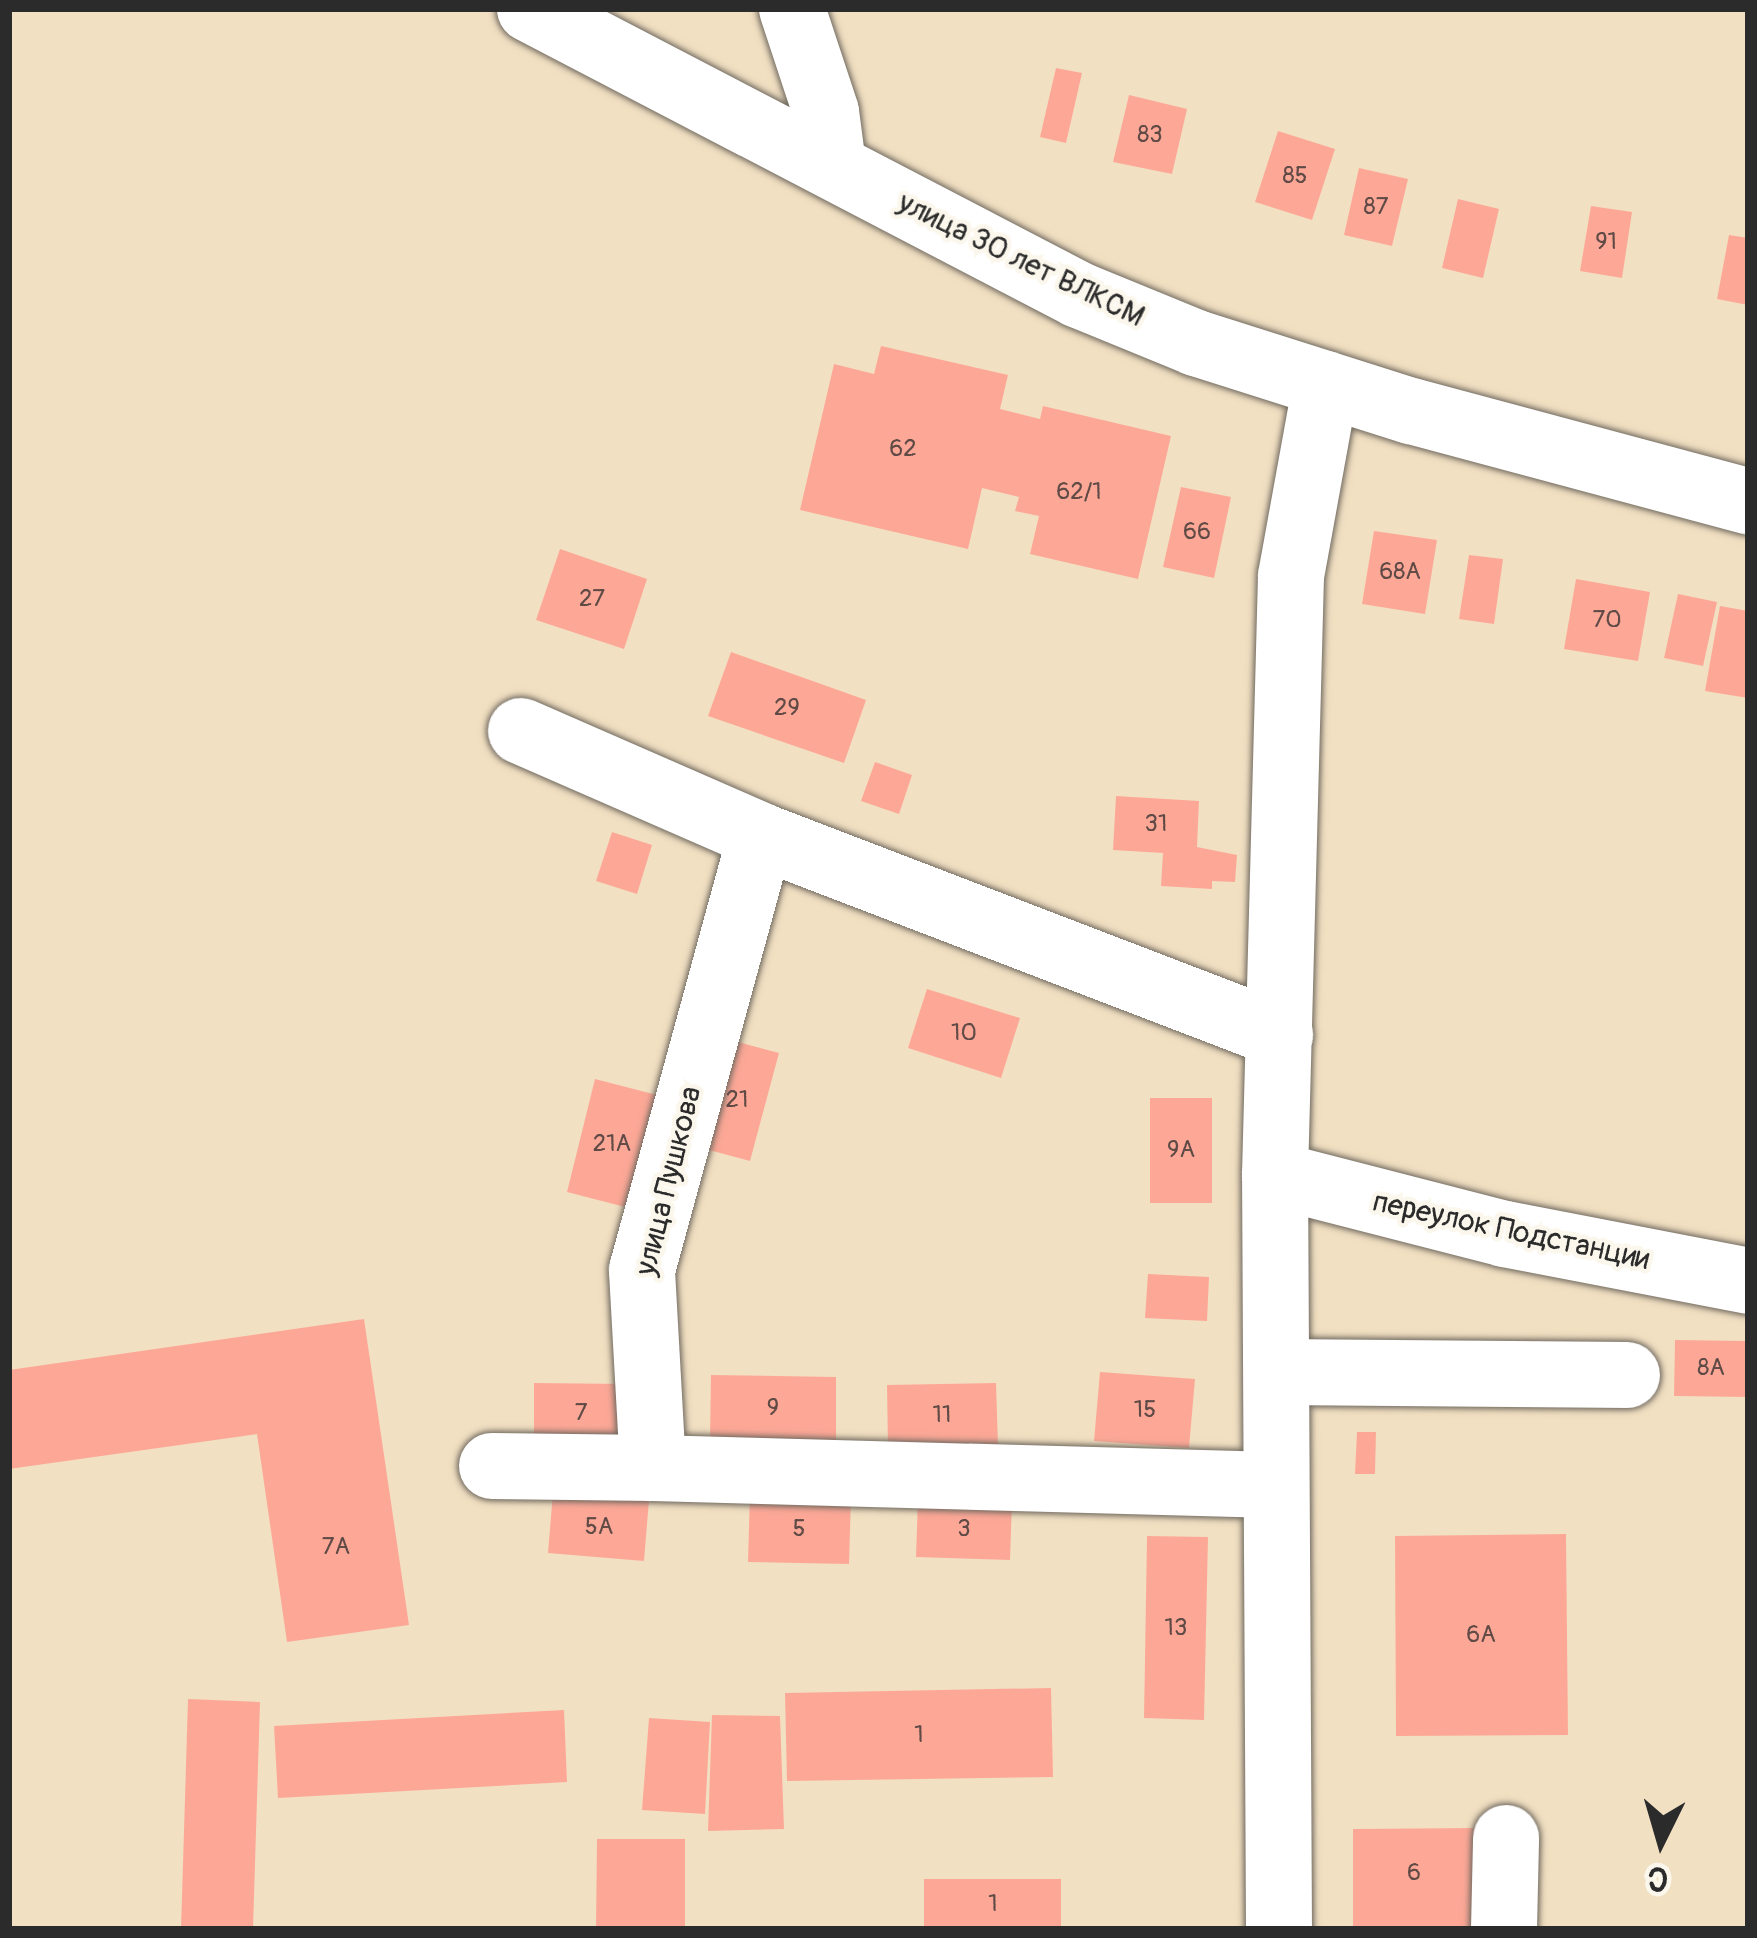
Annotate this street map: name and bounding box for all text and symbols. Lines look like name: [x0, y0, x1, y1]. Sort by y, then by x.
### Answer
house number: 83: [1137, 121, 1163, 149]
house number: 85: [1282, 162, 1308, 190]
street label: улица 30 лет ВЛКСМ: [892, 185, 1150, 335]
house number: 87: [1364, 193, 1388, 221]
house number: 91: [1595, 228, 1617, 256]
house number: 62: [889, 435, 917, 463]
house number: 62/1: [1056, 478, 1102, 506]
house number: 66: [1183, 518, 1211, 546]
house number: 68А: [1379, 558, 1421, 586]
house number: 27: [579, 585, 605, 613]
house number: 70: [1592, 606, 1622, 634]
house number: 29: [774, 694, 800, 722]
house number: 31: [1145, 810, 1167, 838]
house number: 10: [951, 1019, 977, 1047]
street label: улица Пушкова: [628, 1083, 710, 1279]
house number: 21: [726, 1086, 748, 1114]
house number: 21А: [593, 1130, 631, 1158]
house number: 9А: [1167, 1136, 1195, 1164]
street label: переулок Подстанции: [1369, 1184, 1653, 1278]
house number: 8А: [1697, 1354, 1725, 1382]
house number: 9: [767, 1394, 779, 1422]
house number: 15: [1134, 1396, 1156, 1424]
house number: 7: [575, 1399, 587, 1427]
house number: 11: [933, 1401, 951, 1429]
house number: 5А: [585, 1513, 613, 1541]
house number: 5: [792, 1515, 806, 1543]
house number: 3: [957, 1515, 971, 1543]
house number: 7А: [322, 1533, 350, 1561]
house number: 13: [1165, 1614, 1187, 1642]
house number: 6А: [1466, 1621, 1496, 1649]
house number: 1: [914, 1721, 924, 1749]
north arrow: [1601, 1782, 1721, 1902]
text: С: [1646, 1857, 1670, 1900]
house number: 6: [1407, 1859, 1421, 1887]
house number: 1: [988, 1890, 998, 1918]

